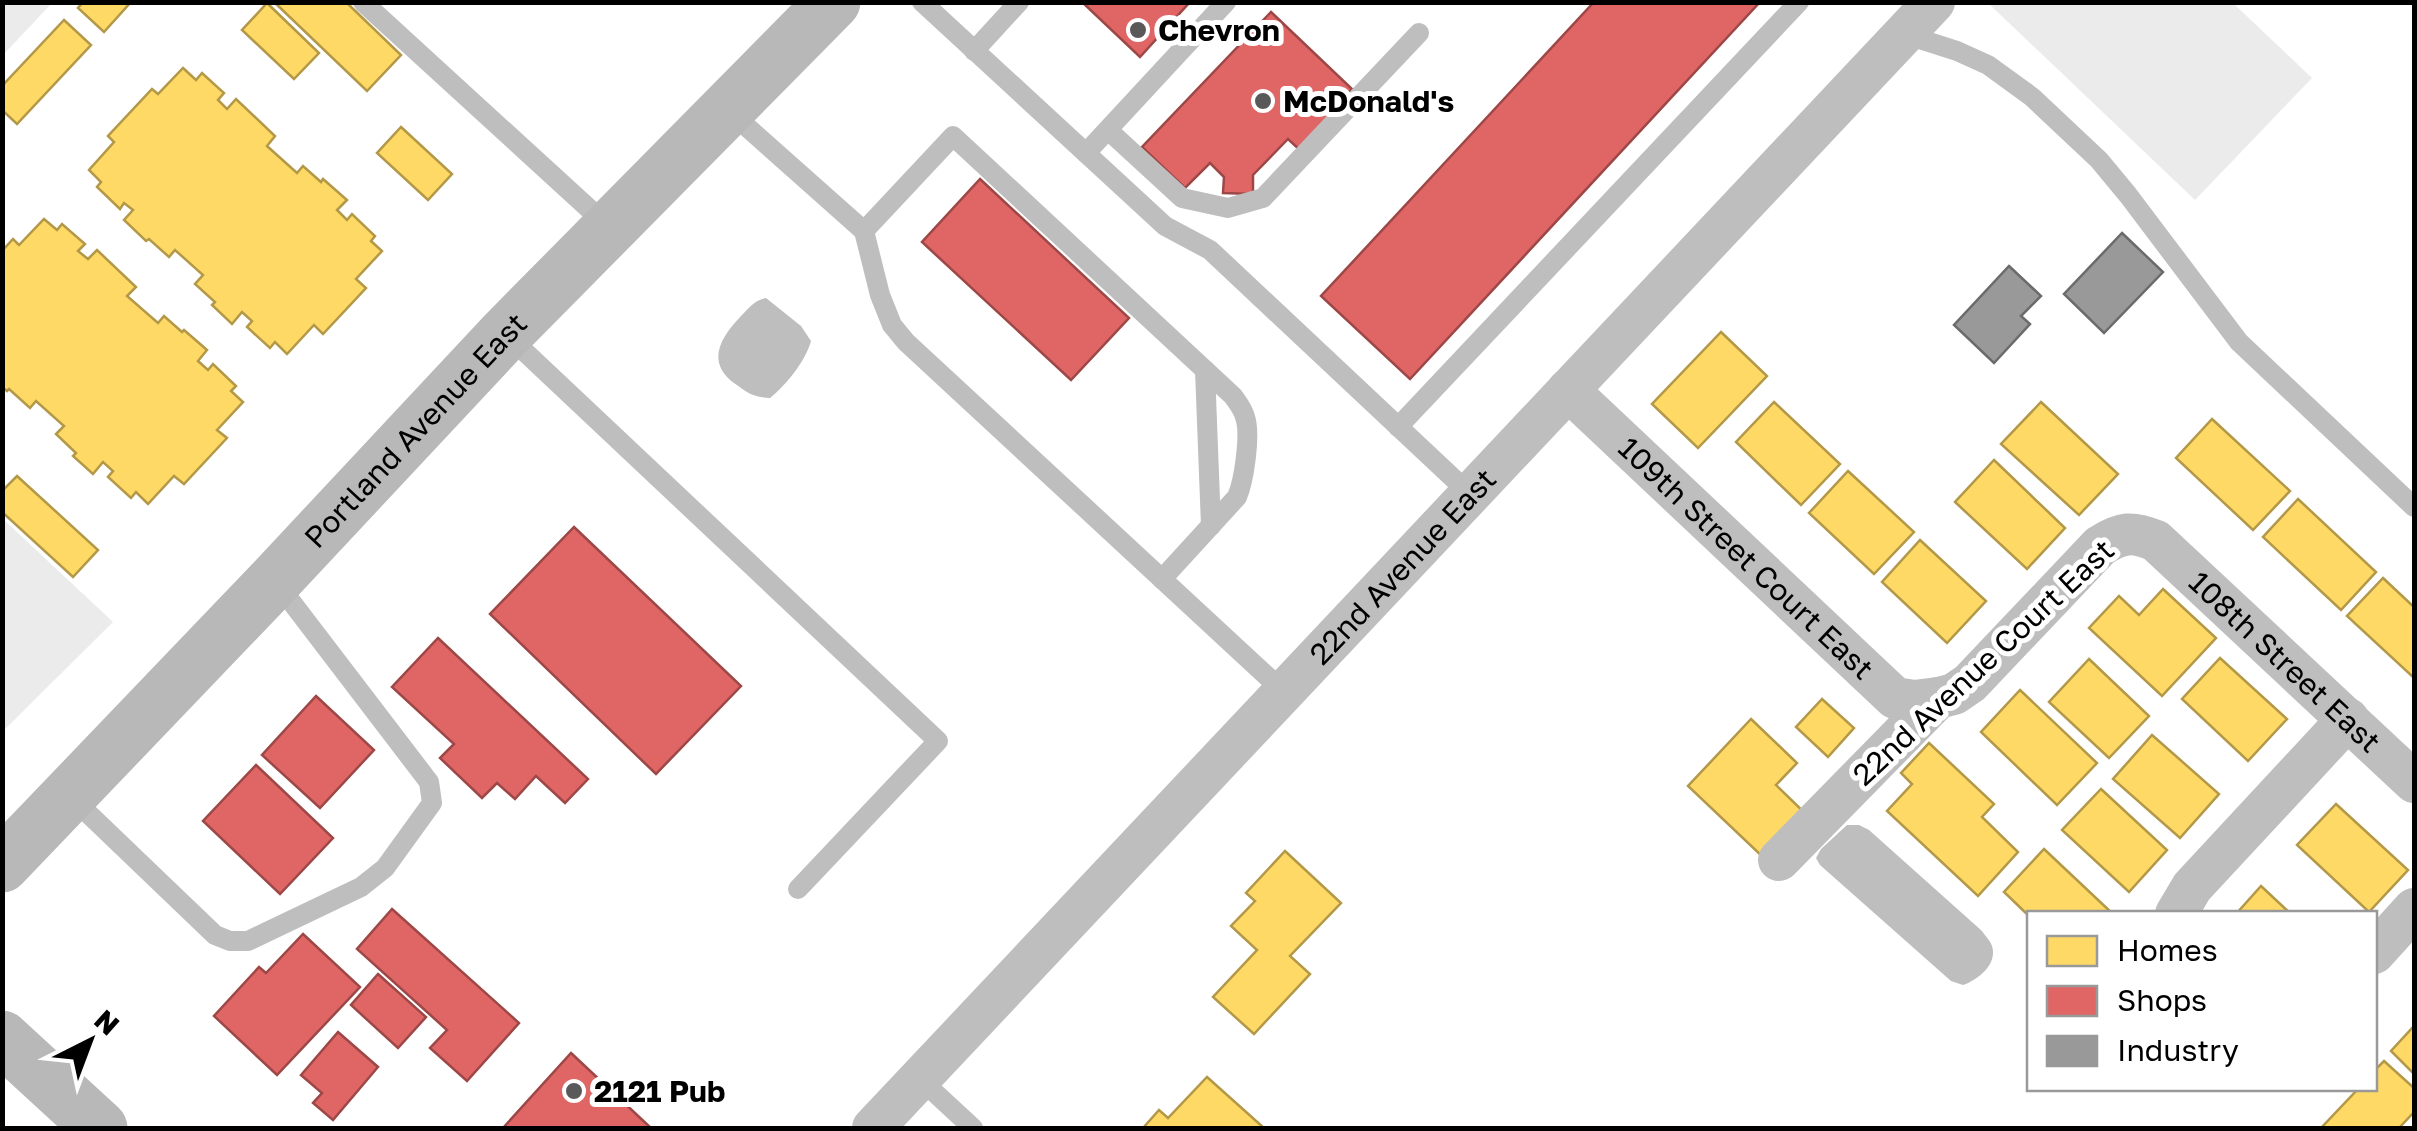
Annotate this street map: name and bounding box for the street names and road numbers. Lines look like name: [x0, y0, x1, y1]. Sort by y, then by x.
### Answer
street label: Portland Avenue East: [297, 305, 534, 555]
street label: 109th Street Court East: [1611, 429, 1881, 687]
street label: 22nd Avenue East: [1302, 461, 1503, 671]
street label: 22nd Avenue Court East: [1845, 532, 2121, 792]
street label: 108th Street East: [2182, 564, 2388, 760]

